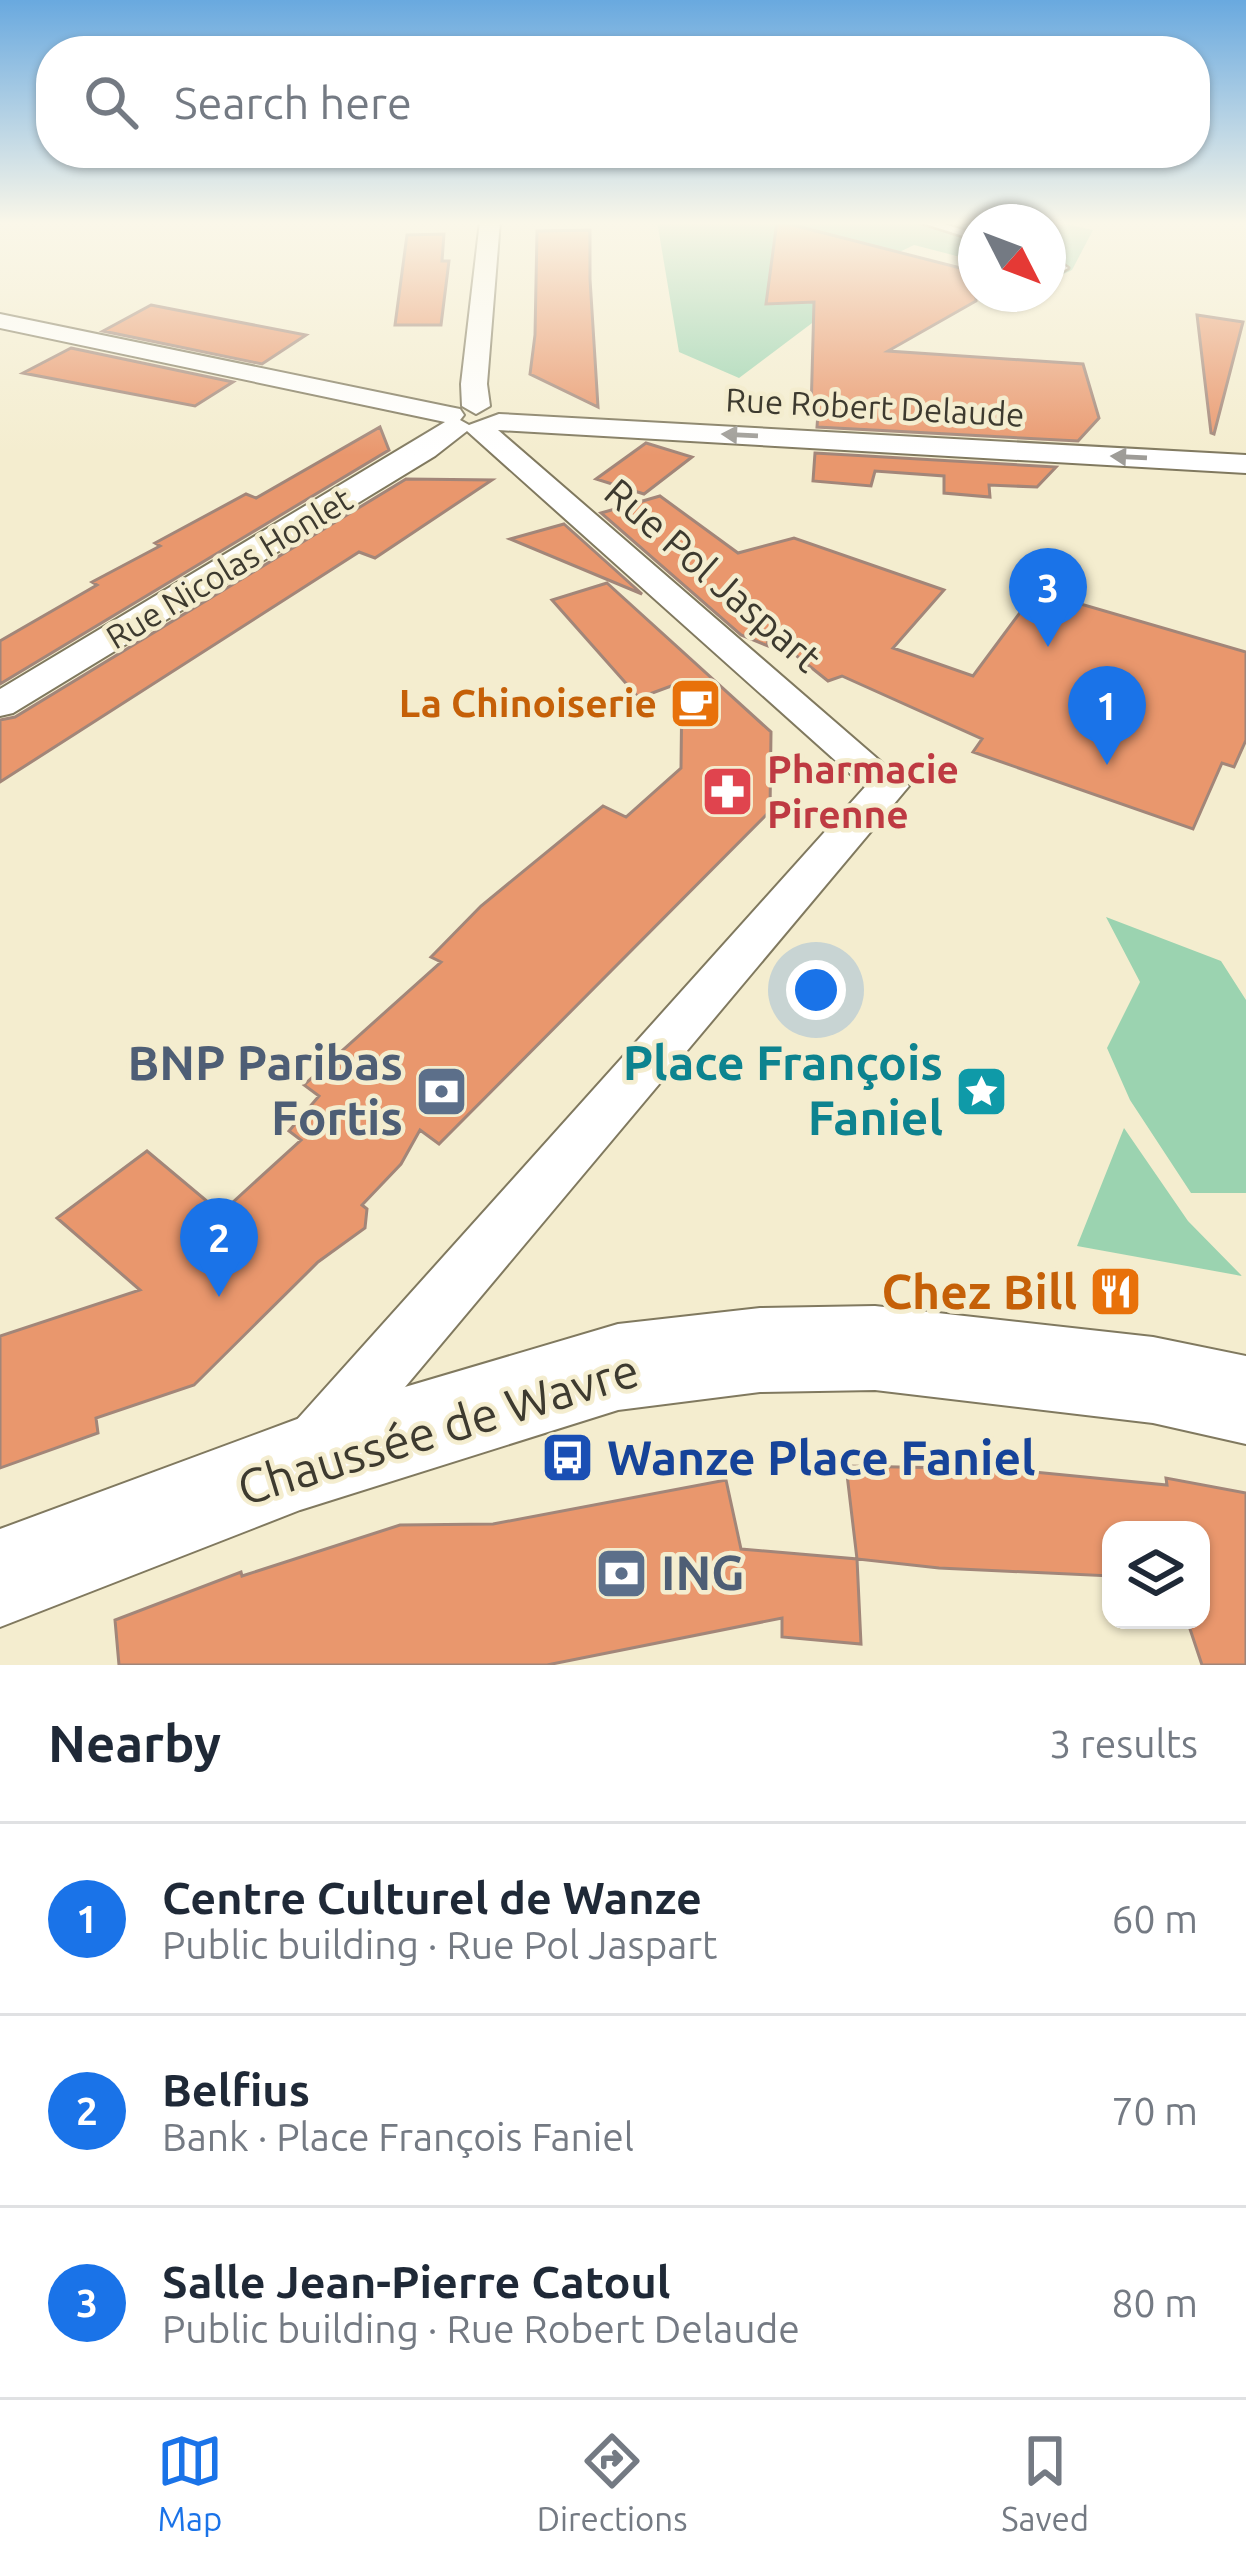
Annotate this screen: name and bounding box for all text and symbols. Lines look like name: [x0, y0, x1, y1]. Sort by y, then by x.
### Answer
search box: [36, 36, 1210, 168]
icon: search: [78, 69, 144, 135]
text: Search here: [174, 77, 412, 128]
north arrow: [958, 204, 1066, 312]
street label: Rue Robert Delaude: [725, 380, 1025, 433]
one-way arrow: [720, 425, 758, 444]
one-way arrow: [1109, 447, 1147, 466]
street label: Rue Pol Jaspart: [597, 469, 830, 680]
street label: Rue Nicolas Honlet: [99, 480, 358, 655]
pin: 3: [1009, 548, 1087, 647]
pin: 1: [1068, 666, 1146, 765]
cafe icon: La Chinoiserie: [668, 675, 724, 731]
place label: La Chinoiserie: [399, 681, 657, 724]
place label: Pharmacie Pirenne: [767, 747, 959, 835]
pharmacy icon: Pharmacie Pirenne: [700, 763, 756, 819]
your location: [786, 960, 846, 1020]
place label: BNP Paribas Fortis: [127, 1035, 403, 1144]
place label: Place François Faniel: [623, 1035, 943, 1144]
bank icon: BNP Paribas Fortis: [414, 1063, 470, 1119]
place icon: Place François Faniel: [954, 1063, 1010, 1119]
pin: 2: [180, 1198, 258, 1297]
place label: Chez Bill: [881, 1264, 1077, 1318]
restaurant icon: Chez Bill: [1088, 1264, 1144, 1320]
street label: Chaussée de Wavre: [231, 1341, 645, 1515]
bus stop icon: Wanze Place Faniel: [540, 1430, 596, 1486]
place label: Wanze Place Faniel: [607, 1430, 1036, 1484]
map controls: [1102, 1521, 1210, 1629]
button: layers: [1102, 1521, 1210, 1629]
bank icon: ING: [594, 1545, 650, 1601]
place label: ING: [661, 1545, 744, 1599]
text: Nearby: [48, 1714, 221, 1772]
text: 3 results: [1049, 1722, 1198, 1765]
text: Centre Culturel de Wanze: [162, 1872, 702, 1923]
text: 1: [76, 1897, 98, 1940]
text: 60 m: [1111, 1897, 1198, 1940]
text: Public building · Rue Pol Jaspart: [162, 1923, 717, 1966]
text: Belfius: [162, 2064, 310, 2115]
text: 2: [76, 2089, 98, 2132]
text: 70 m: [1111, 2089, 1198, 2132]
text: Bank · Place François Faniel: [162, 2115, 634, 2158]
text: Salle Jean-Pierre Catoul: [162, 2256, 671, 2307]
text: 3: [76, 2281, 98, 2324]
text: 80 m: [1111, 2281, 1198, 2324]
text: Public building · Rue Robert Delaude: [162, 2307, 800, 2350]
tab: Map: [157, 2428, 223, 2537]
tab: Directions: [537, 2428, 687, 2537]
tab: Saved: [1001, 2428, 1089, 2537]

